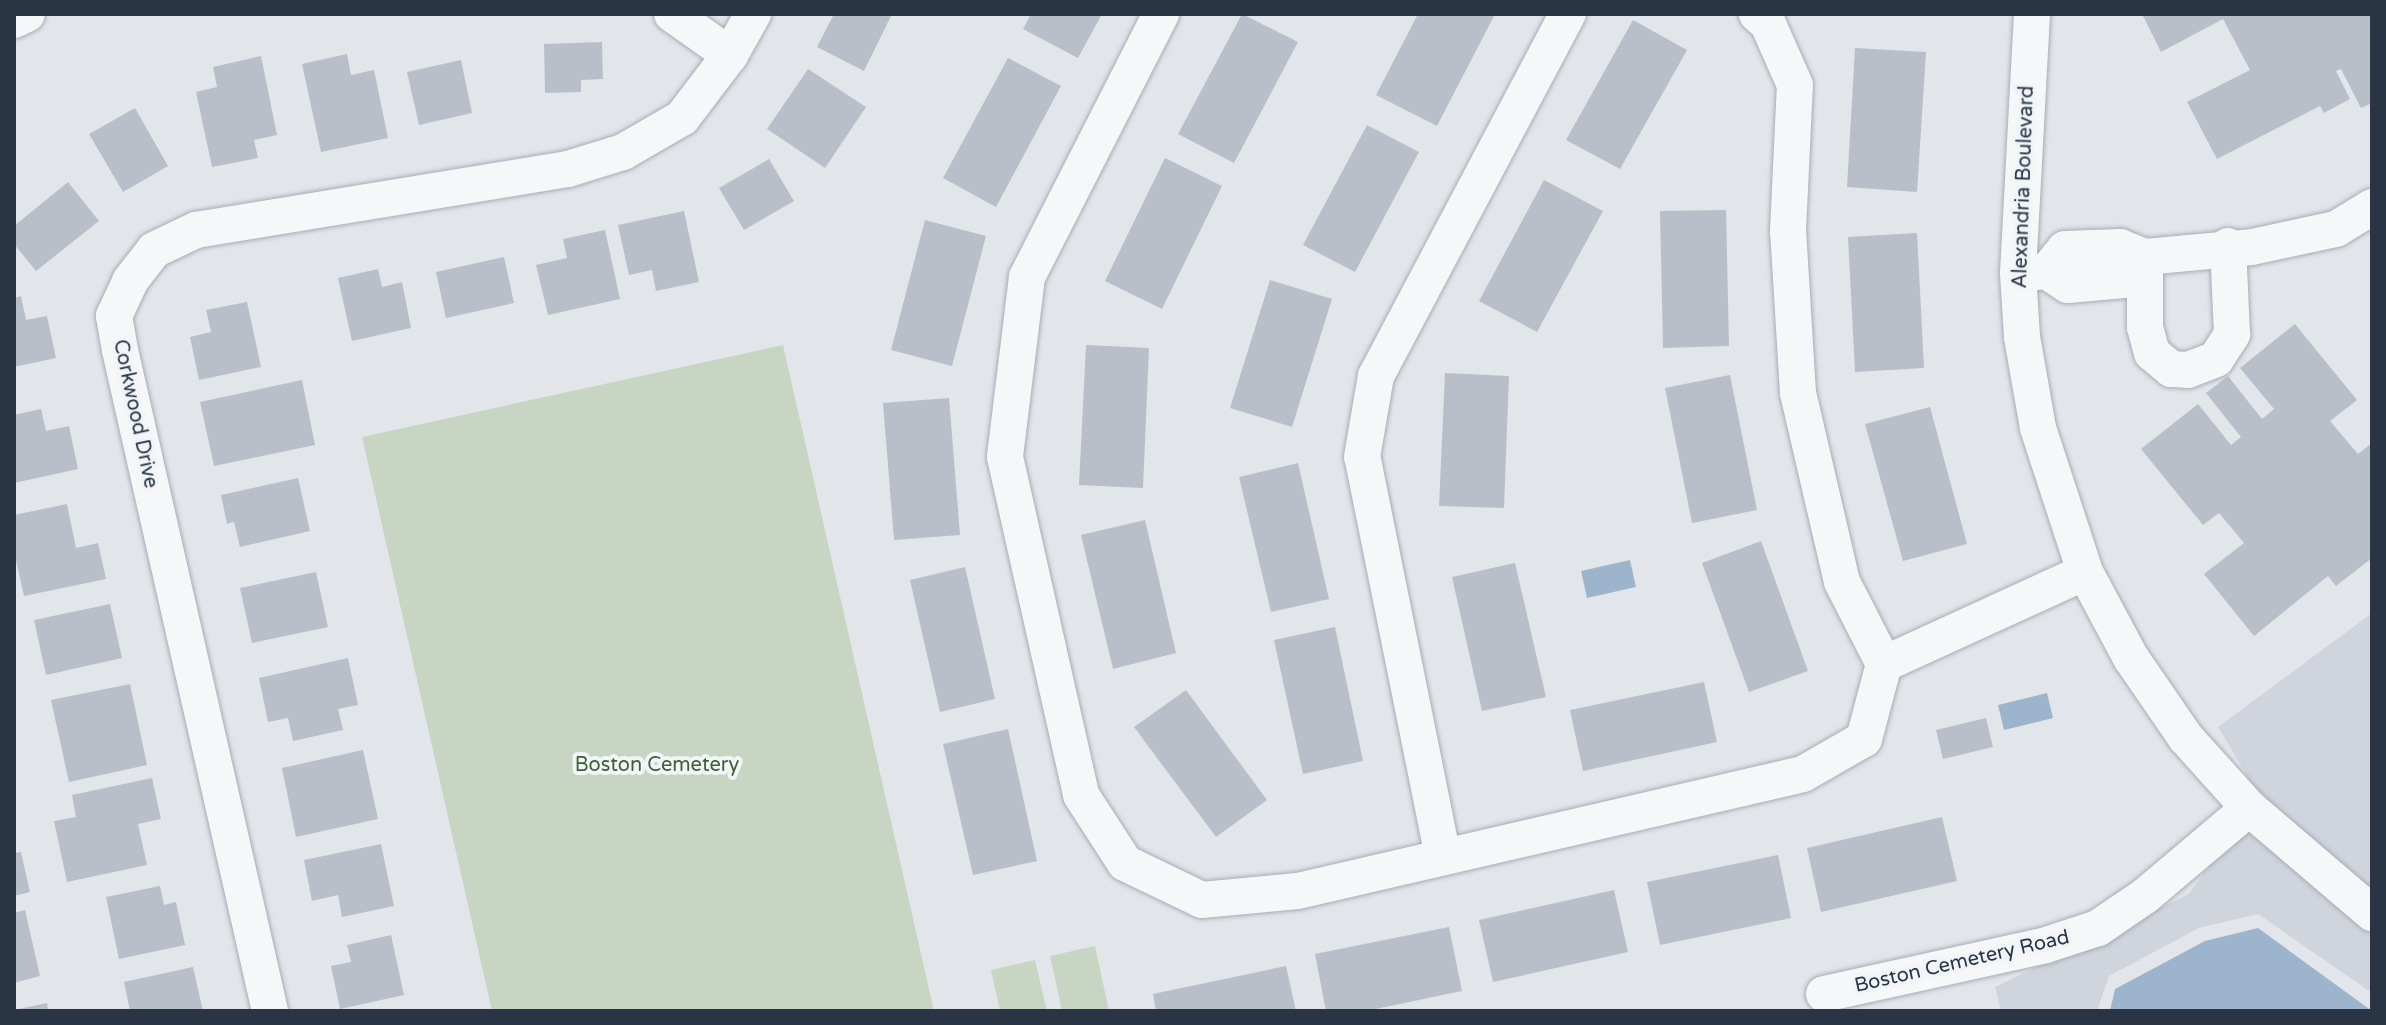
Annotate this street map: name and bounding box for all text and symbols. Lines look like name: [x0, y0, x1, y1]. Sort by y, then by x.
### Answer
street label: Alexandria Boulevard: [2008, 85, 2040, 289]
street label: Corkwood Drive: [108, 337, 162, 491]
park label: Boston Cemetery: [575, 753, 739, 777]
street label: Boston Cemetery Road: [1852, 926, 2072, 998]

